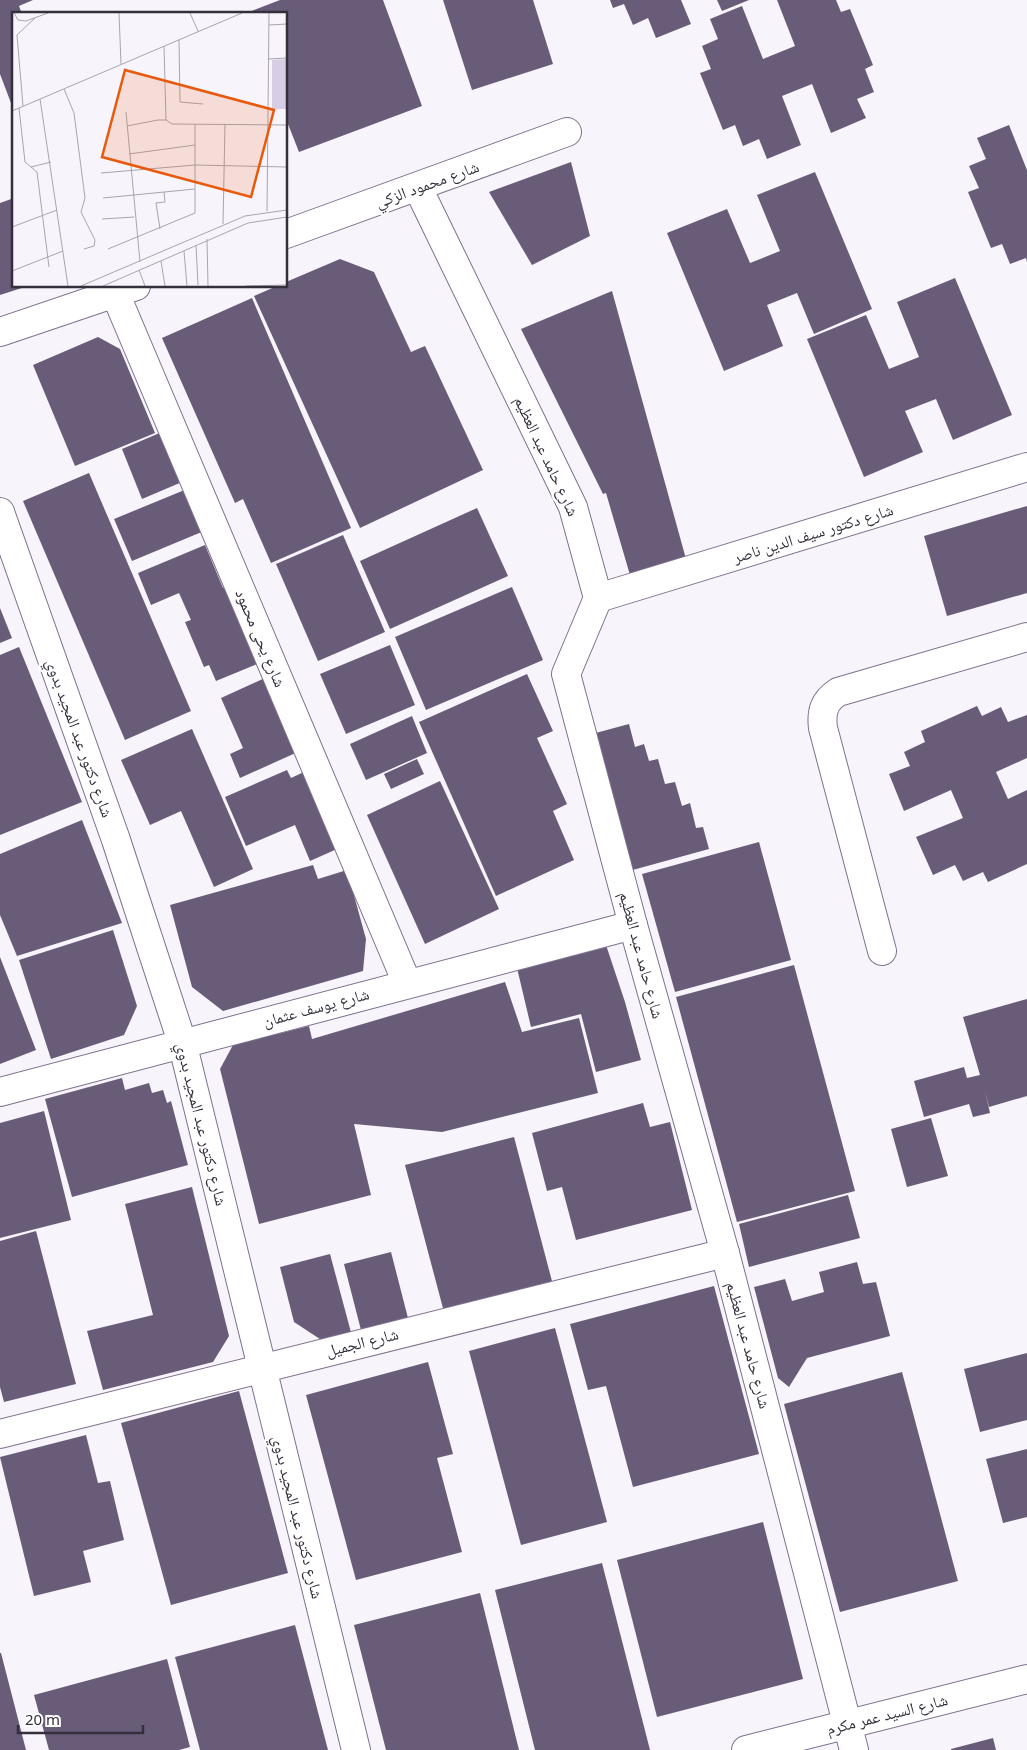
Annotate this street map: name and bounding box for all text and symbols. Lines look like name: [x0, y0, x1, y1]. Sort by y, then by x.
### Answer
inset map: [12, 12, 288, 288]
street label: شارع محمود الزكي: [372, 155, 483, 215]
street label: شارع حامد عبد العظيم: [509, 392, 585, 520]
street label: شارع دكتور سيف الدين ناصر: [729, 498, 896, 568]
street label: شارع يحى محمود: [230, 586, 292, 690]
street label: شارع دكتور عبد المجيد بدوي: [39, 656, 119, 821]
street label: شارع حامد عبد العظيم: [614, 889, 670, 1021]
street label: شارع يوسف عثمان: [260, 982, 372, 1032]
street label: شارع دكتور عبد المجيد بدوي: [169, 1040, 233, 1208]
street label: شارع حامد عبد العظيم: [721, 1279, 777, 1411]
street label: شارع الجميل: [323, 1322, 401, 1362]
street label: شارع دكتور عبد المجيد بدوي: [265, 1433, 329, 1601]
street label: شارع السيد عمر مكرم: [824, 1688, 950, 1740]
scale bar: [18, 1702, 142, 1734]
text: 20 m: [25, 1709, 60, 1729]

